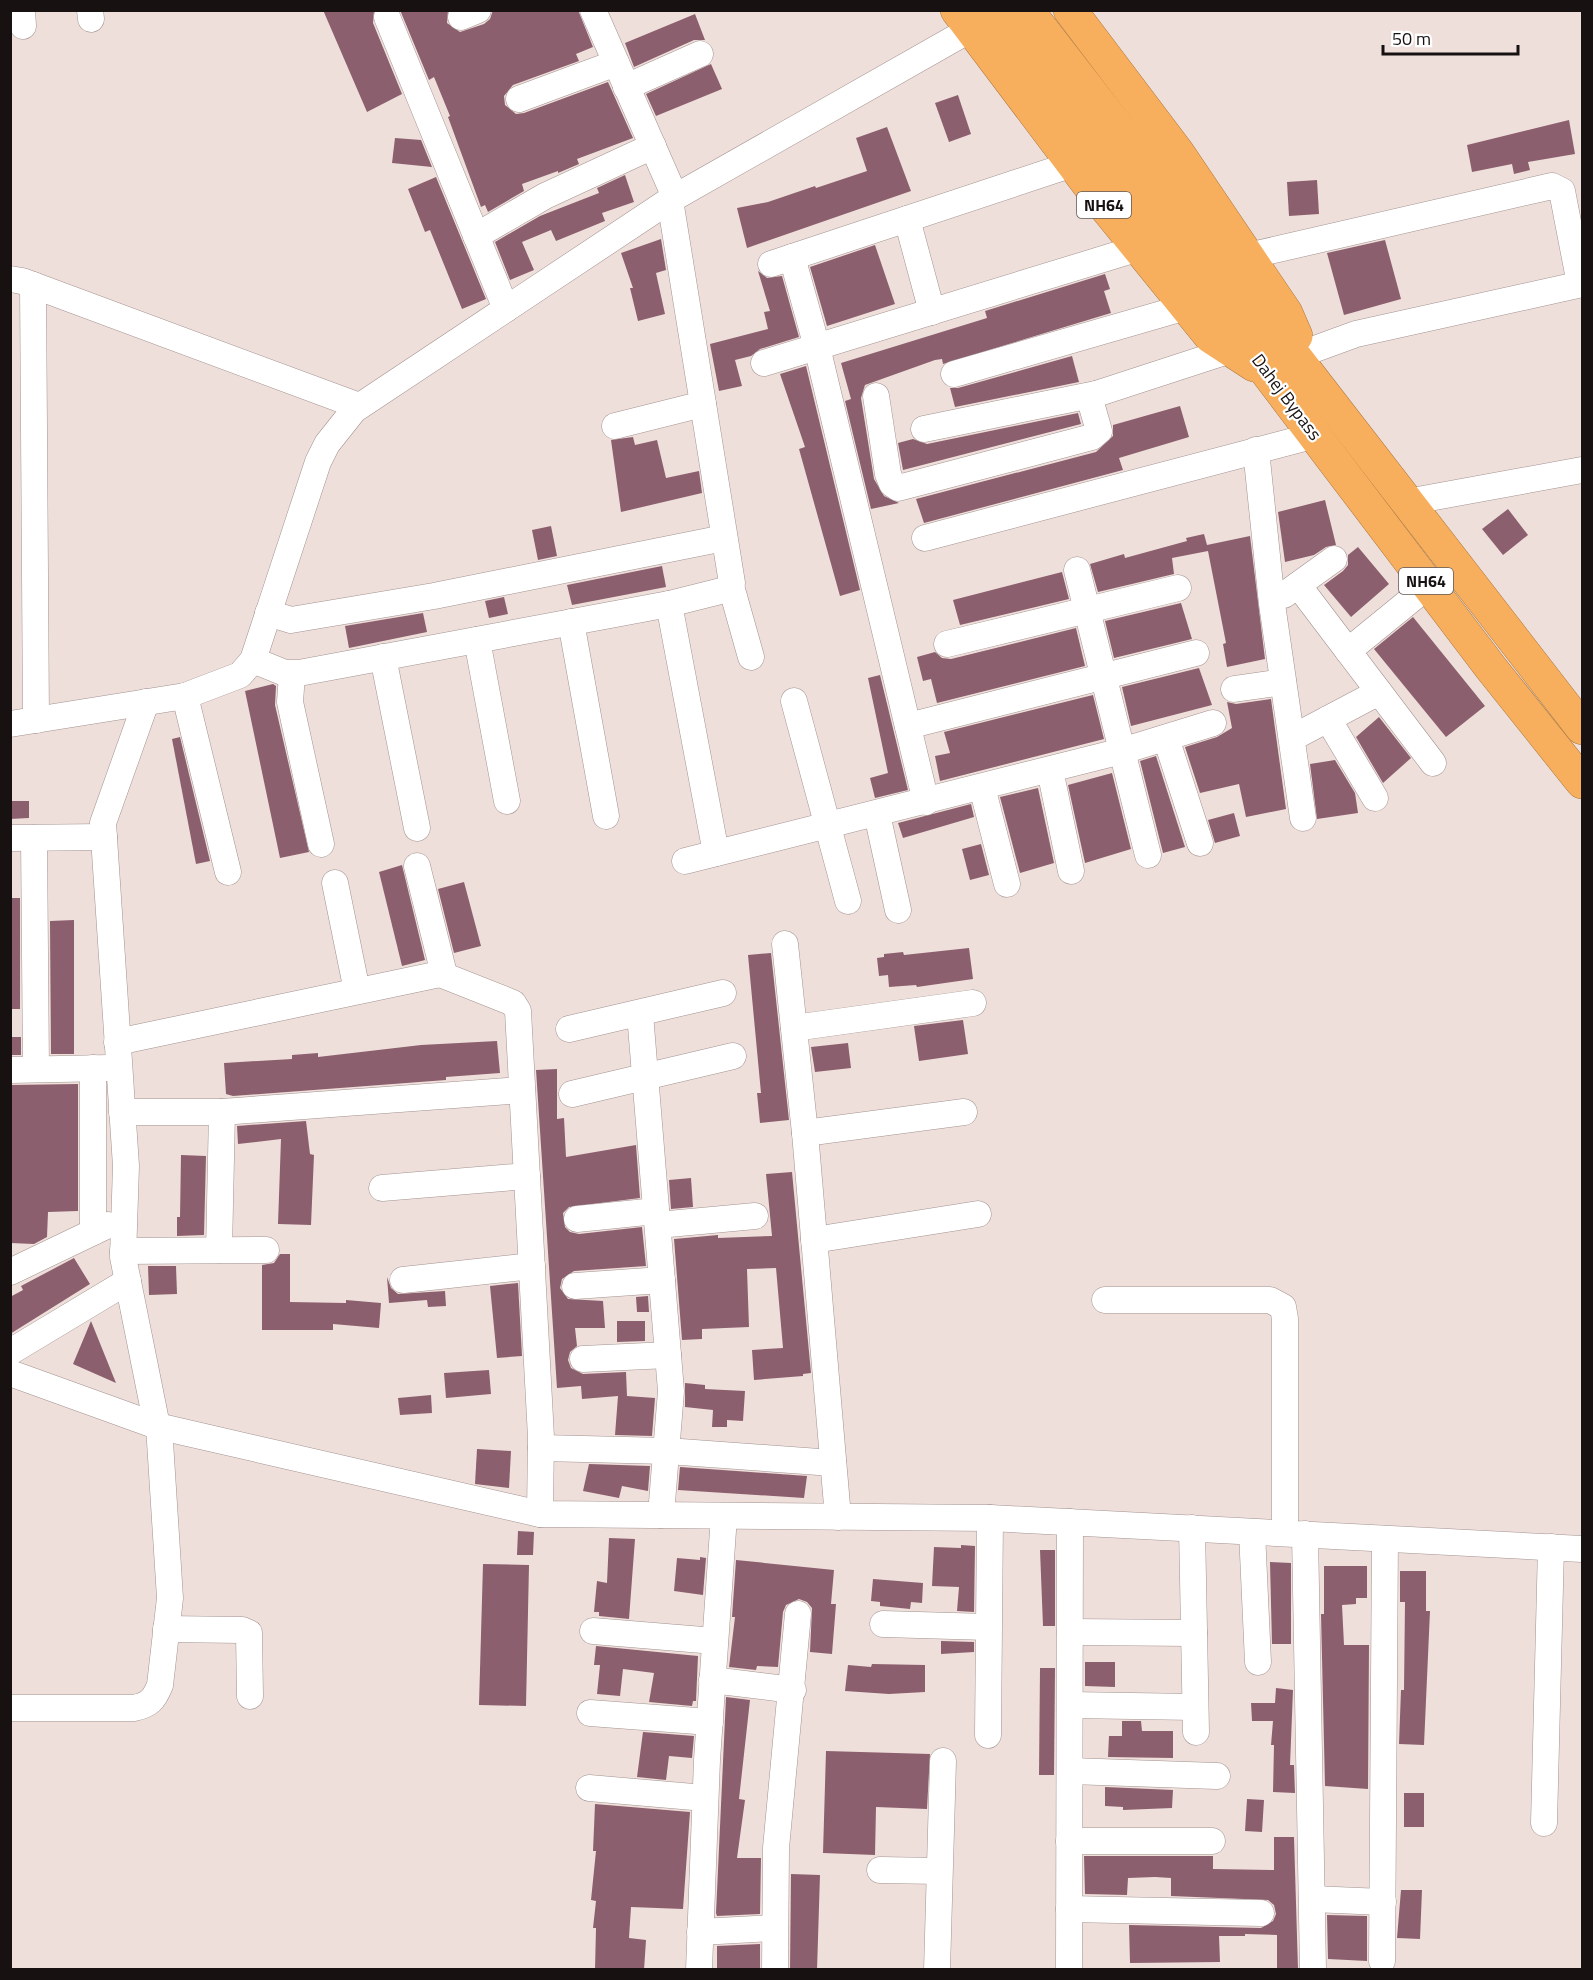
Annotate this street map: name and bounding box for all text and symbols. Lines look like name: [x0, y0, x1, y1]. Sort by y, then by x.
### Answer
scale bar: [1383, 18, 1518, 56]
text: 50 m: [1392, 25, 1431, 52]
road number: NH64: [1077, 192, 1131, 218]
street label: Dahej Bypass: [1245, 348, 1329, 446]
road number: NH64: [1399, 568, 1453, 594]

